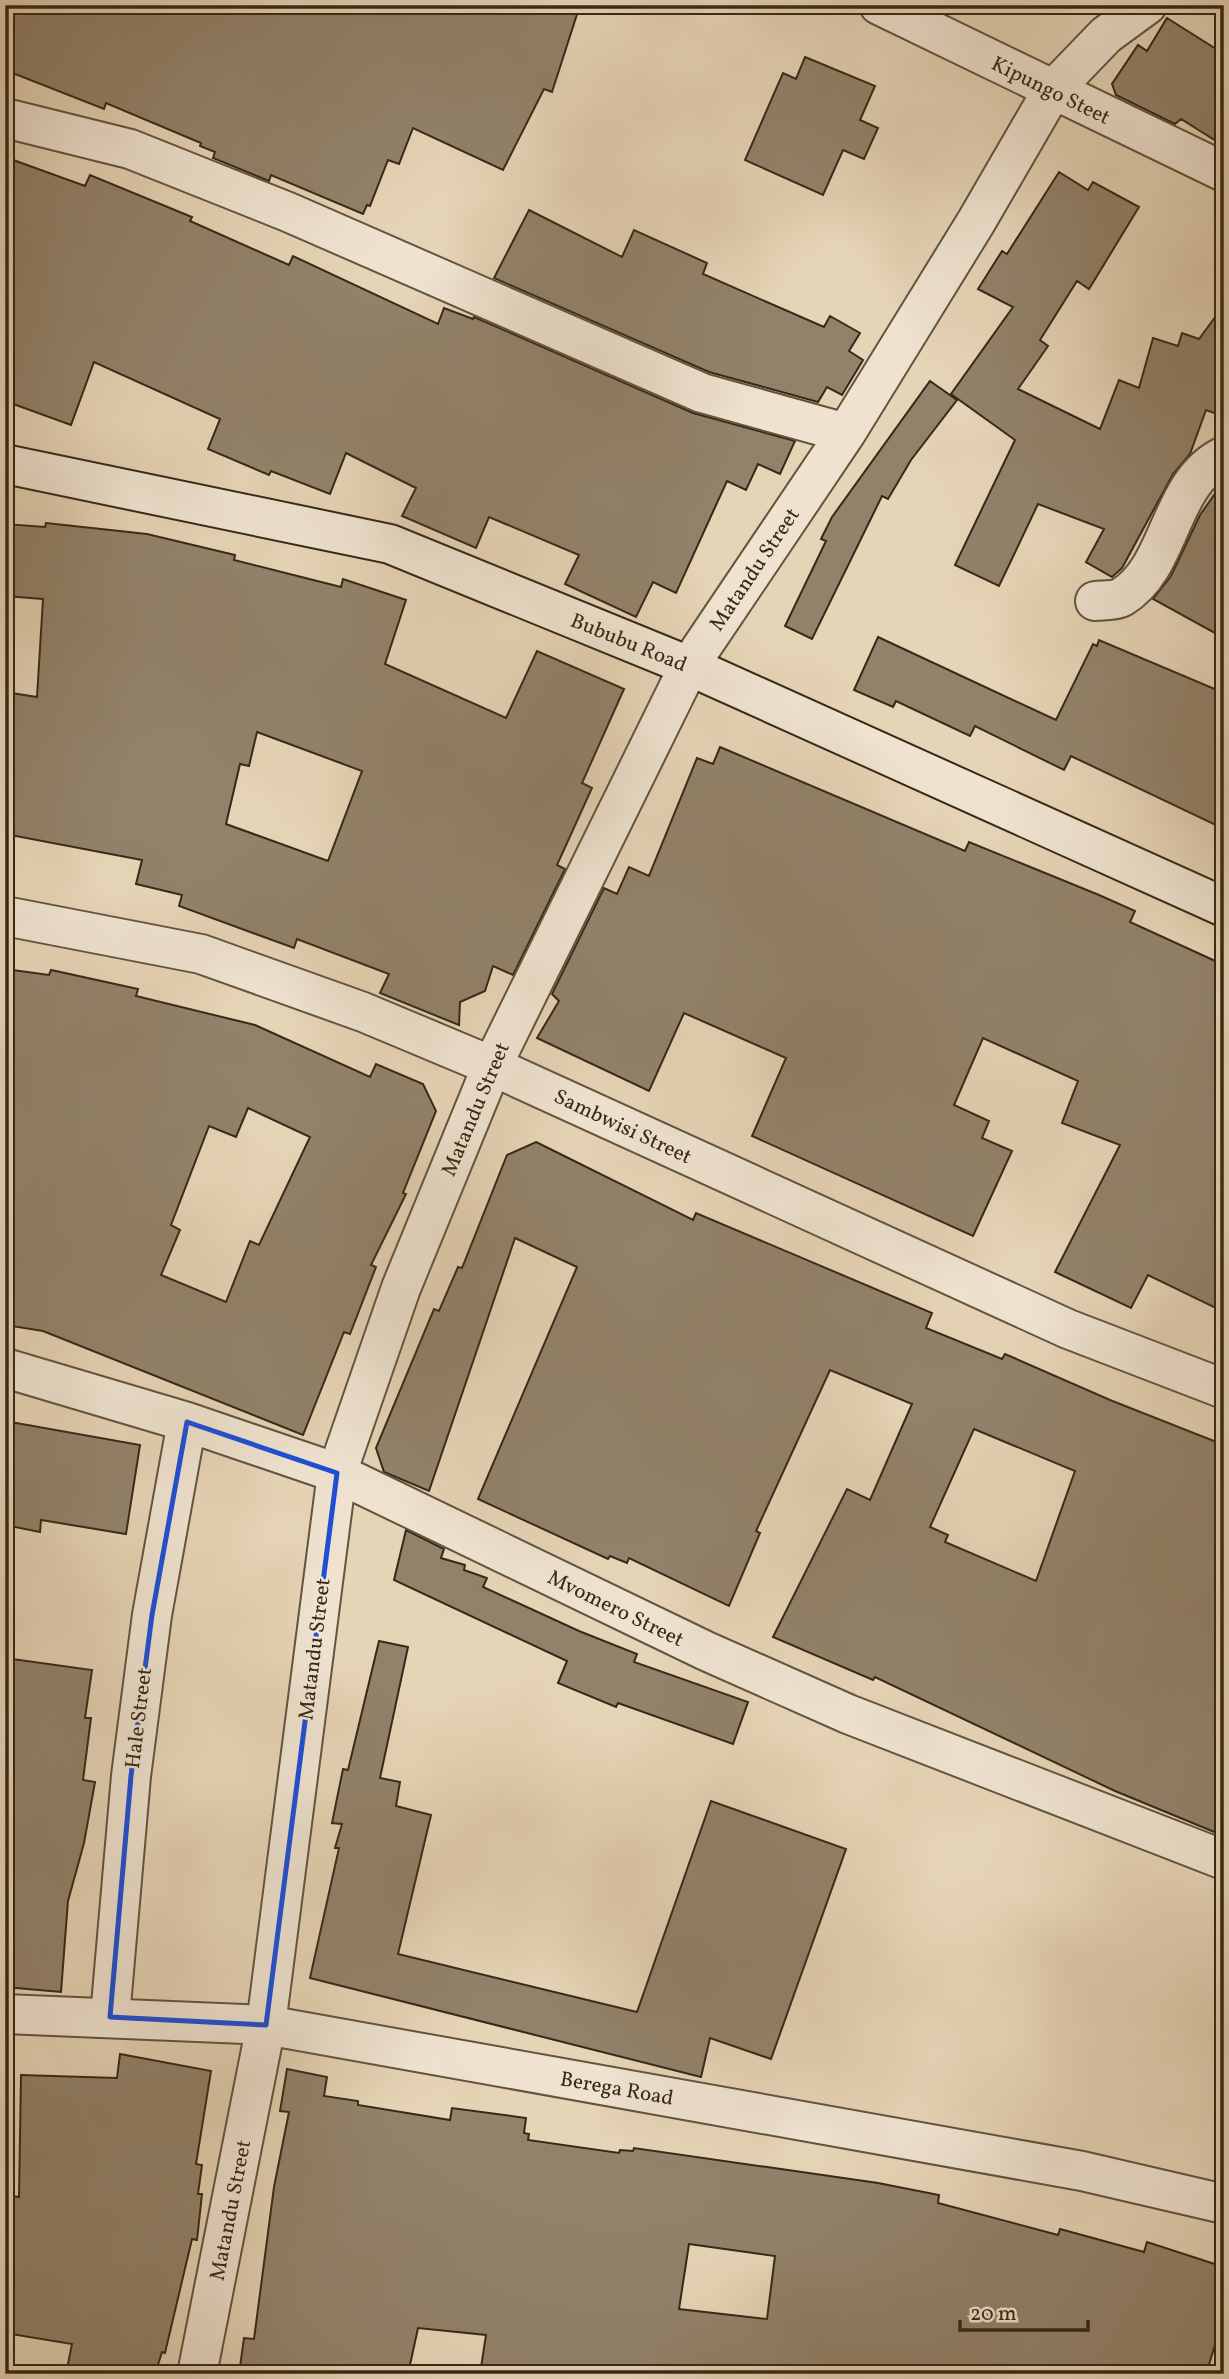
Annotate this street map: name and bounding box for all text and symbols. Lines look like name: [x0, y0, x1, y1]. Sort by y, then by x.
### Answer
street label: Kipungo Steet: [986, 50, 1115, 133]
street label: Matandu Street: [703, 502, 807, 637]
street label: Bububu Road: [566, 607, 691, 680]
street label: Matandu Street: [435, 1038, 518, 1181]
street label: Sambwisi Street: [549, 1083, 696, 1172]
street label: Mvomero Street: [542, 1564, 688, 1655]
street label: Matandu Street: [292, 1576, 339, 1722]
street label: Hale Street: [119, 1666, 160, 1770]
street label: Berega Road: [558, 2065, 676, 2114]
street label: Matandu Street: [204, 2137, 259, 2283]
scale bar: [960, 2288, 1087, 2332]
text: 20 m: [970, 2300, 1016, 2329]

